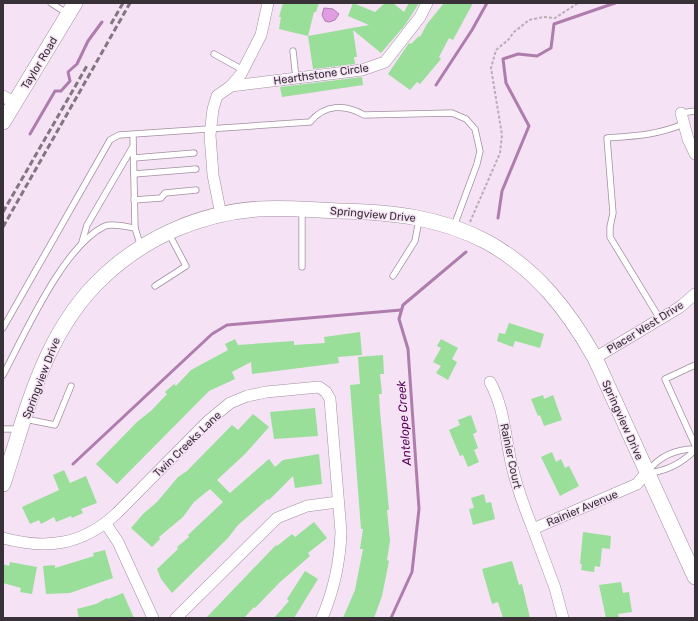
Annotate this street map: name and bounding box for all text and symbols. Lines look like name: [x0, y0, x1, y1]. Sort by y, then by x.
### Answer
street label: Taylor Road: [19, 35, 60, 92]
street label: Hearthstone Circle: [273, 61, 369, 88]
street label: Springview Drive: [330, 204, 416, 225]
street label: Placer West Drive: [604, 299, 686, 356]
street label: Springview Drive: [20, 336, 63, 421]
street label: Springview Drive: [599, 378, 646, 462]
water label: Antelope Creek: [394, 379, 414, 467]
street label: Twin Creeks Lane: [151, 409, 224, 480]
street label: Rainier Court: [497, 422, 524, 491]
street label: Rainier Avenue: [545, 488, 620, 529]

